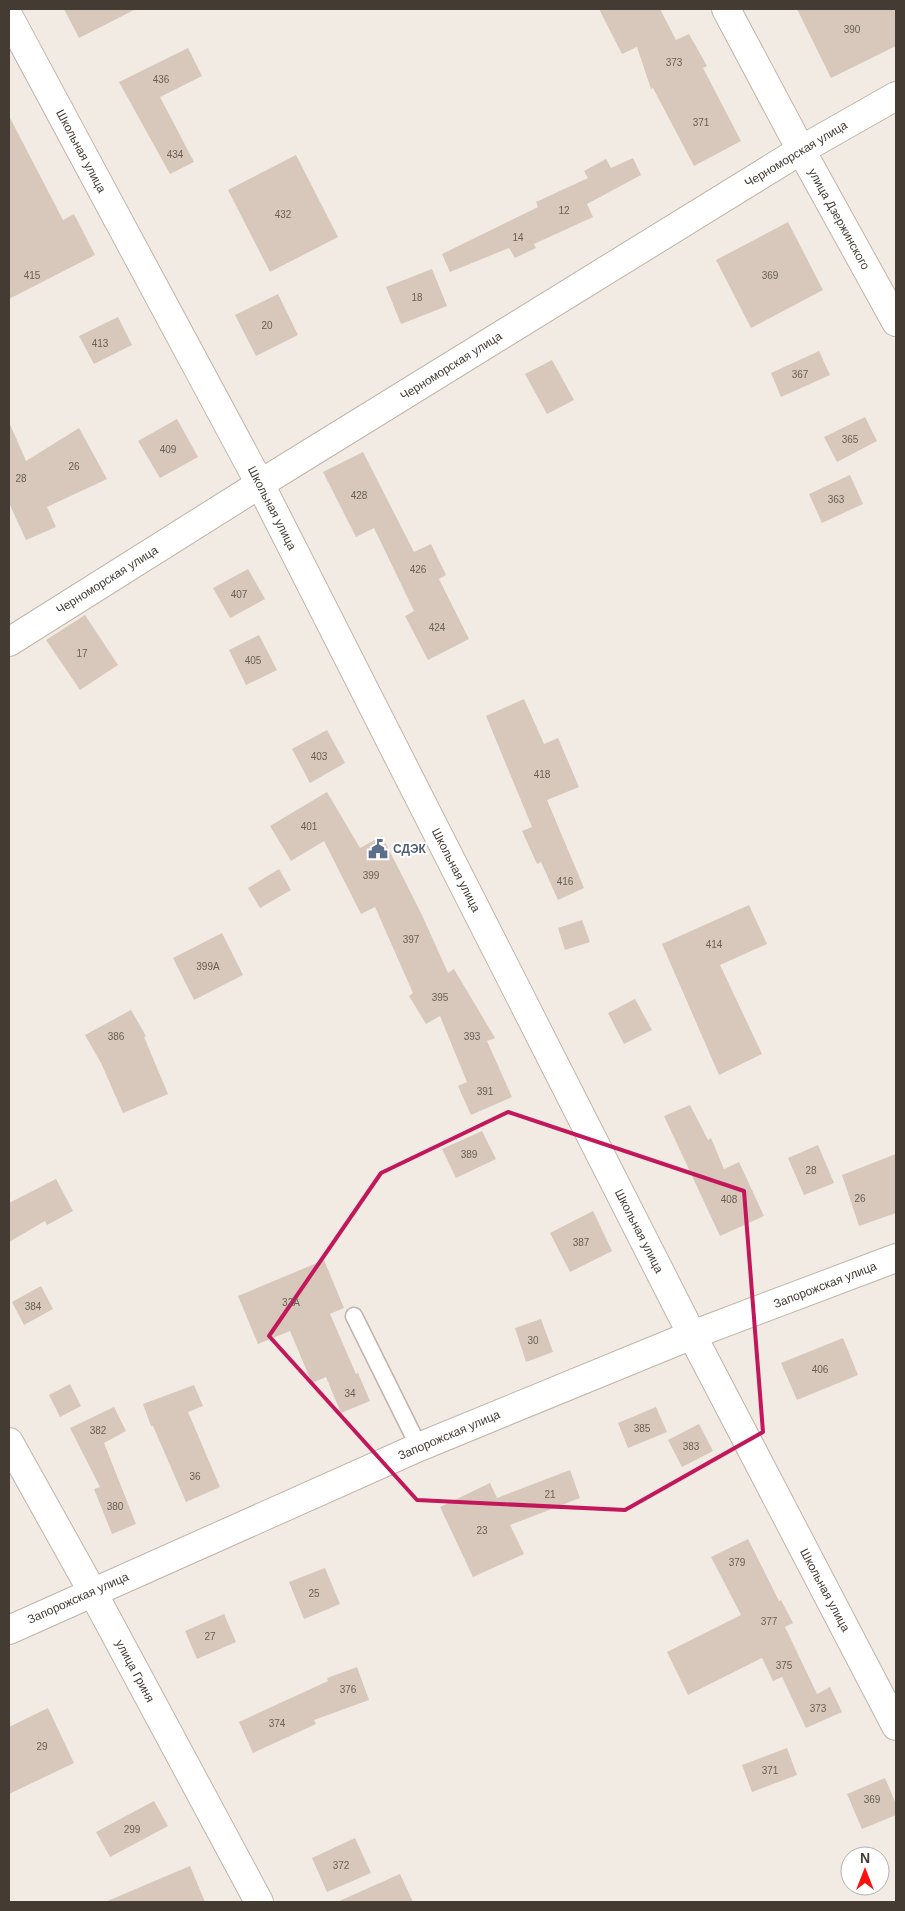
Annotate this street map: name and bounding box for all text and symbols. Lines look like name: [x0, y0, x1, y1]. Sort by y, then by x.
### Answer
house number: 390: [844, 24, 861, 35]
house number: 373: [666, 57, 683, 68]
house number: 436: [153, 74, 170, 85]
street label: Школьная улица: [53, 107, 109, 195]
house number: 371: [693, 117, 710, 128]
street label: Черноморская улица: [742, 118, 850, 190]
house number: 434: [167, 149, 184, 160]
street label: улица Дзержинского: [805, 166, 873, 272]
house number: 12: [558, 205, 570, 216]
house number: 432: [275, 209, 292, 220]
house number: 14: [512, 232, 524, 243]
house number: 415: [24, 270, 41, 281]
house number: 369: [762, 270, 779, 281]
house number: 18: [411, 292, 423, 303]
house number: 20: [261, 320, 273, 331]
street label: Черноморская улица: [398, 329, 505, 403]
house number: 413: [92, 338, 109, 349]
house number: 367: [792, 369, 809, 380]
house number: 365: [842, 434, 859, 445]
house number: 409: [160, 444, 177, 455]
house number: 26: [68, 461, 80, 472]
street label: Школьная улица: [245, 464, 299, 553]
house number: 28: [15, 473, 27, 484]
house number: 428: [351, 490, 368, 501]
house number: 363: [828, 494, 845, 505]
street label: Черноморская улица: [54, 543, 161, 617]
house number: 426: [410, 564, 427, 575]
house number: 407: [231, 589, 248, 600]
house number: 424: [429, 622, 446, 633]
house number: 17: [76, 648, 88, 659]
house number: 405: [245, 655, 262, 666]
house number: 403: [311, 751, 328, 762]
house number: 418: [534, 769, 551, 780]
house number: 401: [301, 821, 318, 832]
street label: Школьная улица: [429, 826, 483, 915]
public building icon: СДЭК: [367, 838, 389, 860]
place label: СДЭК: [393, 842, 427, 856]
house number: 399: [363, 870, 380, 881]
house number: 416: [557, 876, 574, 887]
house number: 397: [403, 934, 420, 945]
house number: 414: [706, 939, 723, 950]
house number: 399А: [196, 961, 220, 972]
house number: 395: [432, 992, 449, 1003]
house number: 386: [108, 1031, 125, 1042]
house number: 393: [464, 1031, 481, 1042]
house number: 391: [477, 1086, 494, 1097]
house number: 389: [461, 1149, 478, 1160]
house number: 28: [805, 1165, 817, 1176]
street label: Школьная улица: [612, 1187, 666, 1276]
house number: 26: [854, 1193, 866, 1204]
house number: 408: [721, 1194, 738, 1205]
house number: 387: [573, 1237, 590, 1248]
street label: Запорожская улица: [771, 1259, 879, 1311]
house number: 32А: [282, 1297, 300, 1308]
house number: 384: [25, 1301, 42, 1312]
house number: 30: [527, 1335, 539, 1346]
house number: 406: [812, 1364, 829, 1375]
house number: 34: [344, 1388, 356, 1399]
street label: Запорожская улица: [396, 1407, 502, 1463]
house number: 385: [634, 1423, 651, 1434]
house number: 382: [90, 1425, 107, 1436]
house number: 383: [683, 1441, 700, 1452]
house number: 36: [189, 1471, 201, 1482]
house number: 21: [544, 1489, 556, 1500]
house number: 380: [107, 1501, 124, 1512]
house number: 23: [476, 1525, 488, 1536]
street label: Школьная улица: [797, 1546, 853, 1634]
house number: 379: [729, 1557, 746, 1568]
street label: Запорожская улица: [25, 1569, 131, 1627]
house number: 25: [308, 1588, 320, 1599]
house number: 377: [761, 1616, 778, 1627]
house number: 27: [204, 1631, 216, 1642]
street label: улица Гриня: [113, 1637, 157, 1705]
house number: 375: [776, 1660, 793, 1671]
house number: 376: [340, 1684, 357, 1695]
house number: 373: [810, 1703, 827, 1714]
house number: 374: [269, 1718, 286, 1729]
house number: 29: [36, 1741, 48, 1752]
house number: 371: [762, 1765, 779, 1776]
house number: 369: [864, 1794, 881, 1805]
house number: 299: [124, 1824, 141, 1835]
north arrow: [840, 1846, 890, 1896]
text: N: [860, 1850, 870, 1866]
house number: 372: [333, 1860, 350, 1871]

